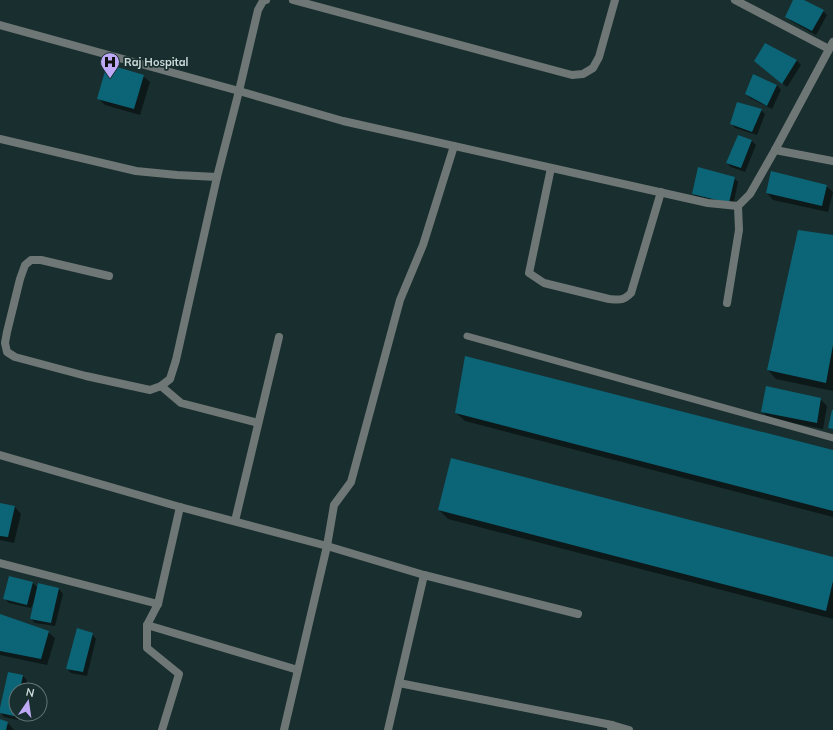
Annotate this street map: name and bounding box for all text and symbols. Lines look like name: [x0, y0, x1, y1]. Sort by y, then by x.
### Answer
hospital icon: Raj Hospital: [99, 51, 121, 79]
place label: Raj Hospital: [124, 55, 189, 69]
north arrow: [8, 682, 48, 722]
text: N: [25, 685, 36, 700]

